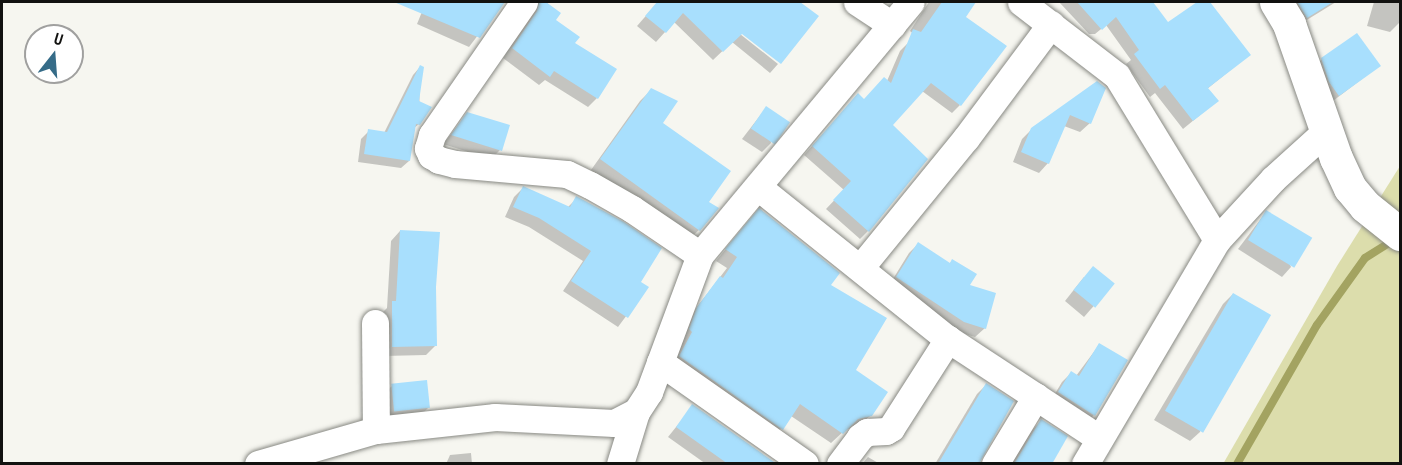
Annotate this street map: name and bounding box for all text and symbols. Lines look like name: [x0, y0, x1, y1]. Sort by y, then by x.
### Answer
north arrow: [24, 24, 84, 84]
text: U: [52, 28, 66, 49]

